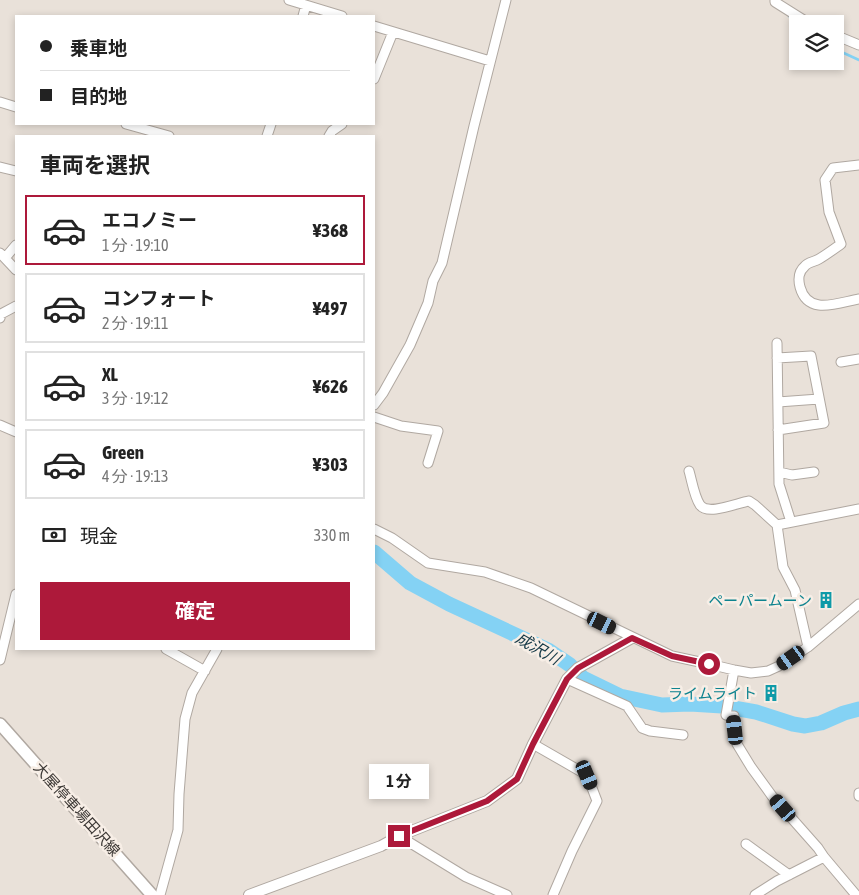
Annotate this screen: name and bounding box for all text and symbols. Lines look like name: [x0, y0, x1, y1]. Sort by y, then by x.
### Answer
map controls: [789, 15, 844, 70]
button: layers: [789, 15, 844, 70]
text: 乗車地: [70, 37, 127, 59]
text: 目的地: [70, 85, 127, 107]
text: 車両を選択: [40, 152, 150, 178]
icon: car: [42, 208, 87, 253]
text: エコノミー: [102, 209, 197, 231]
text: ¥368: [313, 219, 348, 241]
text: 1 分 · 19:10: [102, 236, 168, 254]
icon: car: [42, 286, 87, 331]
text: コンフォート: [102, 287, 215, 309]
text: ¥497: [313, 297, 348, 319]
text: 2 分 · 19:11: [102, 314, 168, 332]
text: XL: [102, 363, 118, 385]
icon: car: [42, 364, 87, 409]
text: ¥626: [313, 375, 348, 397]
text: 3 分 · 19:12: [102, 389, 168, 407]
text: Green: [102, 441, 144, 463]
icon: car: [42, 442, 87, 487]
text: ¥303: [313, 453, 348, 475]
text: 4 分 · 19:13: [102, 467, 168, 485]
icon: cash: [40, 521, 68, 549]
text: 現金: [80, 525, 118, 547]
text: 330 m: [314, 526, 350, 544]
button: 確定: [40, 582, 350, 640]
building icon: ペーパームーン: [816, 590, 836, 610]
place label: ペーパームーン: [708, 592, 812, 609]
car: [585, 610, 618, 636]
water label: 成沢川: [513, 628, 565, 669]
car: [774, 643, 807, 673]
route start: [698, 653, 720, 675]
building icon: ライムライト: [761, 683, 781, 703]
place label: ライムライト: [668, 685, 757, 702]
car: [725, 714, 744, 746]
car: [574, 758, 599, 792]
street label: 大屋停車場田沢線: [31, 759, 123, 859]
callout: 1 分: [369, 764, 429, 798]
text: 1 分: [386, 772, 412, 790]
car: [767, 792, 798, 824]
route end: [388, 825, 410, 847]

